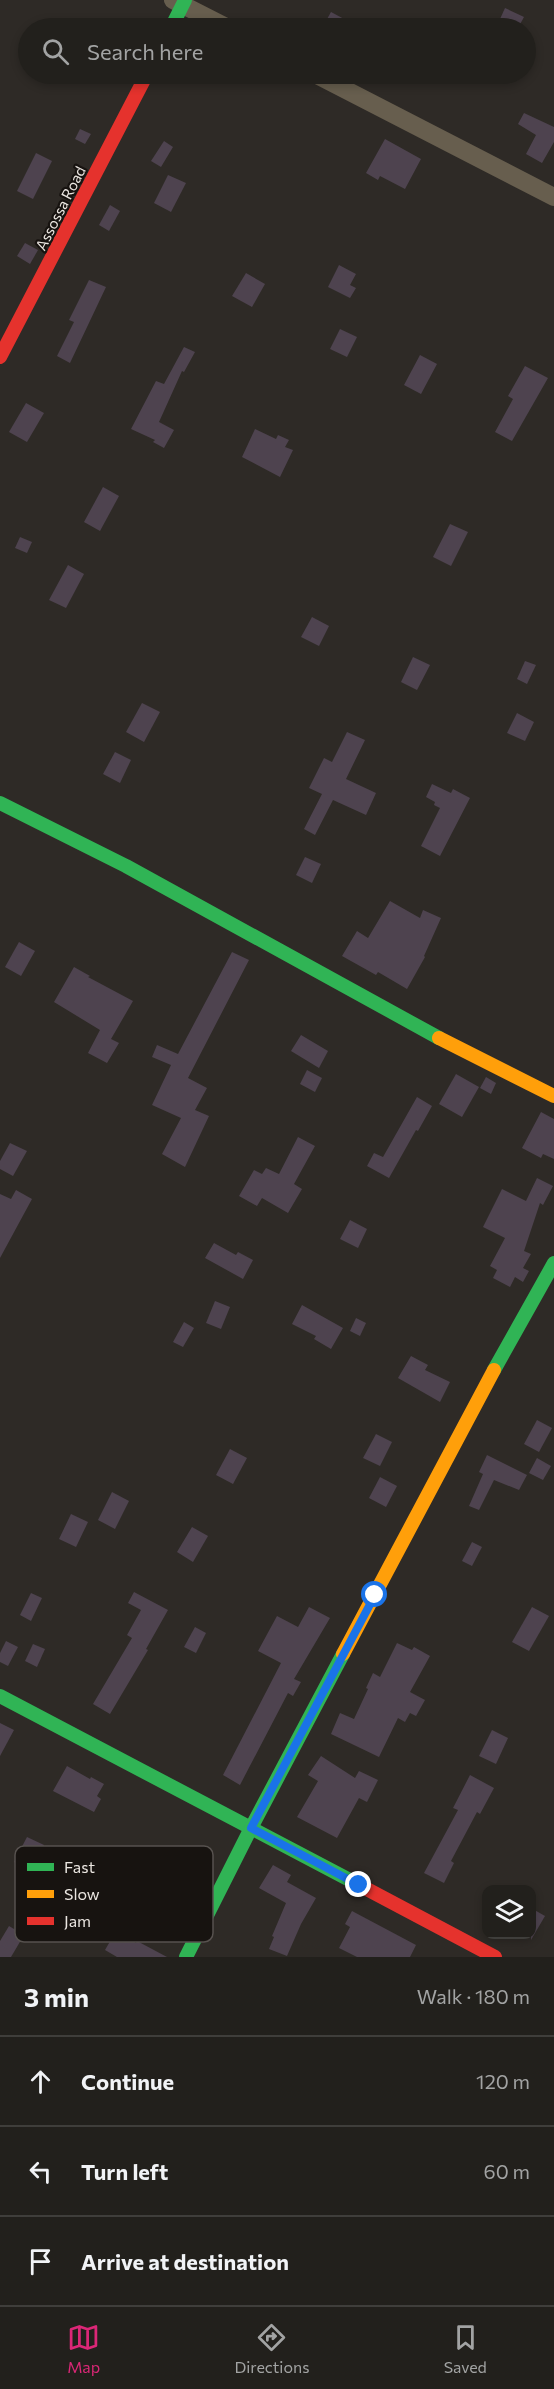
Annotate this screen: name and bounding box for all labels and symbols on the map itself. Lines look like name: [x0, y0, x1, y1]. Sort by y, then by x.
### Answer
street label: Assossa Road: [31, 163, 89, 253]
route start: [361, 1581, 387, 1607]
legend: [15, 1846, 213, 1942]
text: Fast: [64, 1857, 95, 1876]
route end: [345, 1871, 371, 1897]
text: Slow: [64, 1884, 100, 1903]
text: Jam: [64, 1911, 91, 1930]

